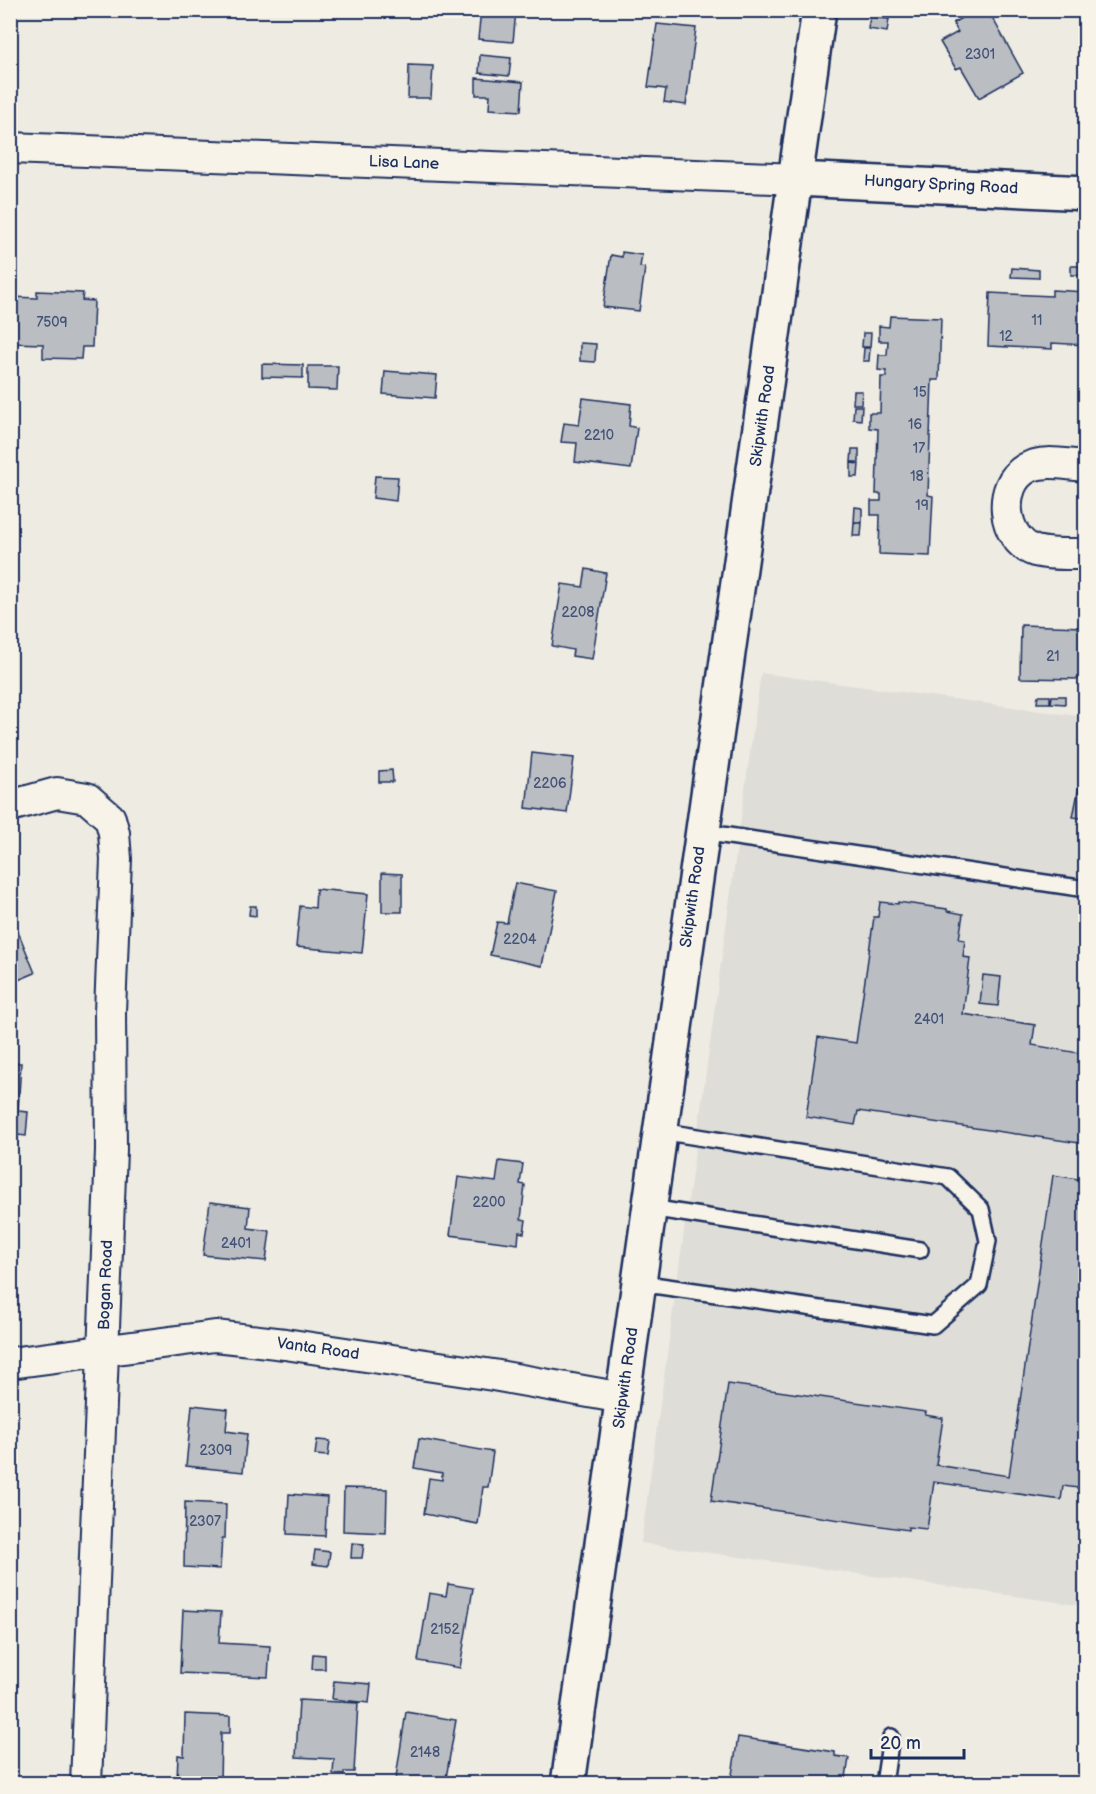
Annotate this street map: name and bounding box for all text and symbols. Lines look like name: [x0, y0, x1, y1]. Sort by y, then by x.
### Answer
house number: 2301: [965, 46, 995, 63]
street label: Lisa Lane: [368, 152, 440, 174]
street label: Hungary Spring Road: [863, 171, 1019, 199]
house number: 11: [1032, 312, 1042, 329]
house number: 7509: [36, 314, 68, 331]
house number: 12: [999, 328, 1014, 345]
street label: Skipwith Road: [747, 364, 779, 468]
house number: 15: [913, 384, 927, 401]
house number: 16: [908, 416, 922, 433]
house number: 2210: [584, 427, 614, 444]
house number: 17: [913, 440, 925, 457]
house number: 18: [910, 468, 924, 485]
house number: 19: [915, 497, 929, 514]
house number: 2208: [562, 604, 594, 621]
house number: 21: [1046, 648, 1060, 665]
house number: 2206: [533, 775, 567, 792]
street label: Skipwith Road: [677, 845, 709, 949]
house number: 2204: [503, 931, 537, 948]
house number: 2401: [914, 1011, 944, 1028]
house number: 2200: [473, 1194, 505, 1211]
house number: 2401: [221, 1235, 251, 1252]
street label: Bogan Road: [95, 1239, 117, 1331]
street label: Skipwith Road: [610, 1326, 642, 1430]
street label: Vanta Road: [275, 1334, 361, 1364]
house number: 2309: [200, 1442, 232, 1459]
house number: 2307: [189, 1513, 221, 1530]
house number: 2152: [430, 1621, 461, 1638]
scale bar: [871, 1722, 964, 1760]
text: 20 m: [880, 1733, 921, 1754]
house number: 2148: [410, 1744, 440, 1761]

